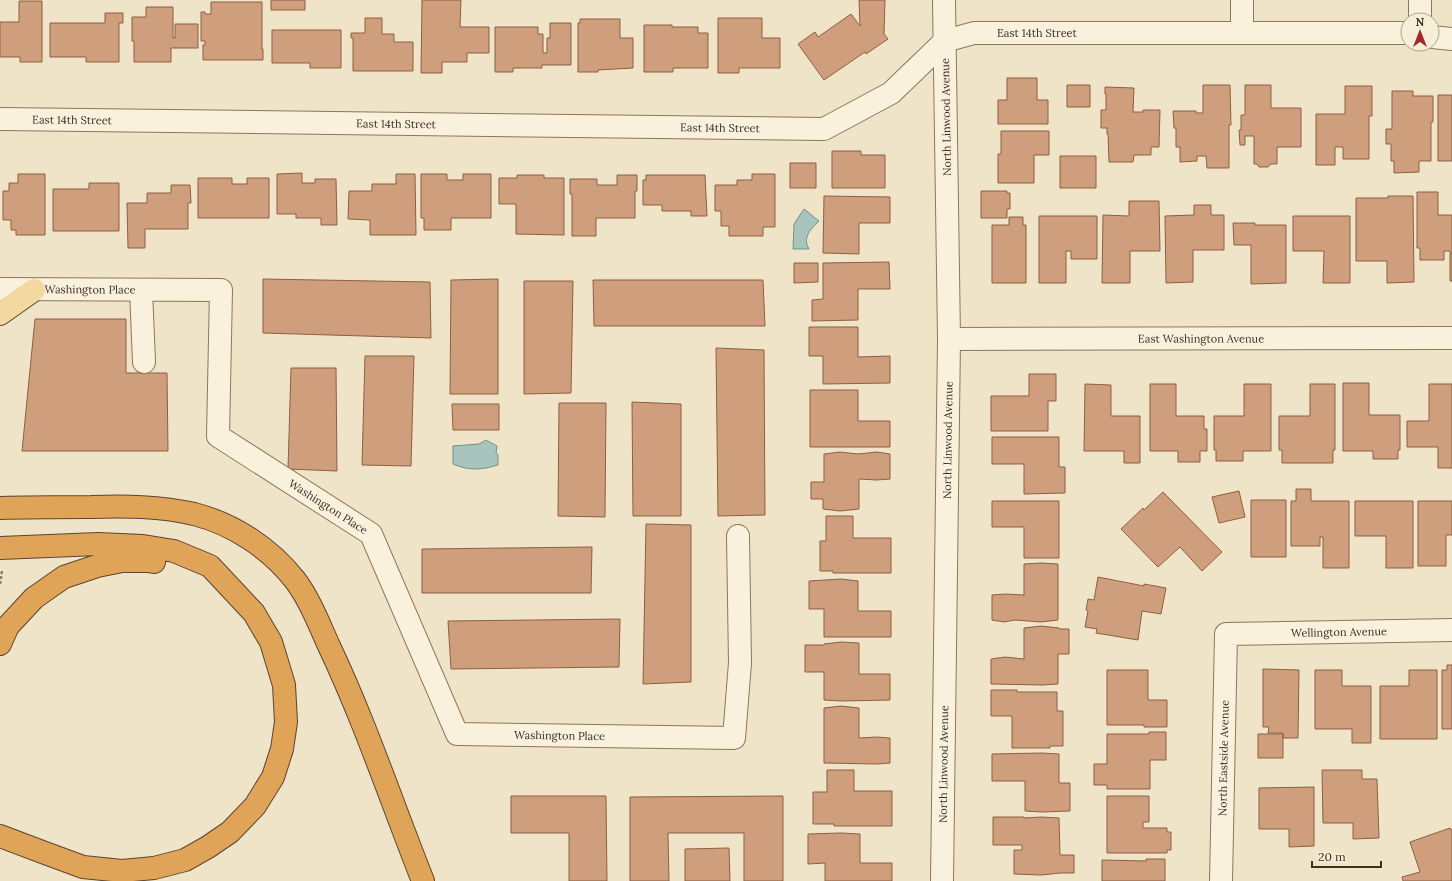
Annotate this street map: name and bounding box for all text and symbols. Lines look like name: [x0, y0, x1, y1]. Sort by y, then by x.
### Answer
north arrow: [1400, 12, 1440, 52]
text: N: [1416, 15, 1425, 29]
street label: East 14th Street: [997, 26, 1077, 40]
street label: North Linwood Avenue: [938, 58, 954, 176]
street label: East 14th Street: [32, 112, 113, 127]
street label: East 14th Street: [356, 116, 437, 131]
street label: East 14th Street: [680, 120, 761, 135]
street label: Washington Place: [44, 282, 136, 297]
street label: East Washington Avenue: [1138, 331, 1264, 346]
street label: North Linwood Avenue: [940, 381, 955, 499]
street label: Washington Place: [286, 476, 370, 537]
street label: Wellington Avenue: [1291, 624, 1387, 640]
street label: North Eastside Avenue: [1215, 700, 1232, 816]
street label: North Linwood Avenue: [936, 705, 951, 823]
street label: Washington Place: [514, 728, 605, 743]
scale bar: [1312, 843, 1381, 869]
text: 20 m: [1318, 849, 1346, 864]

